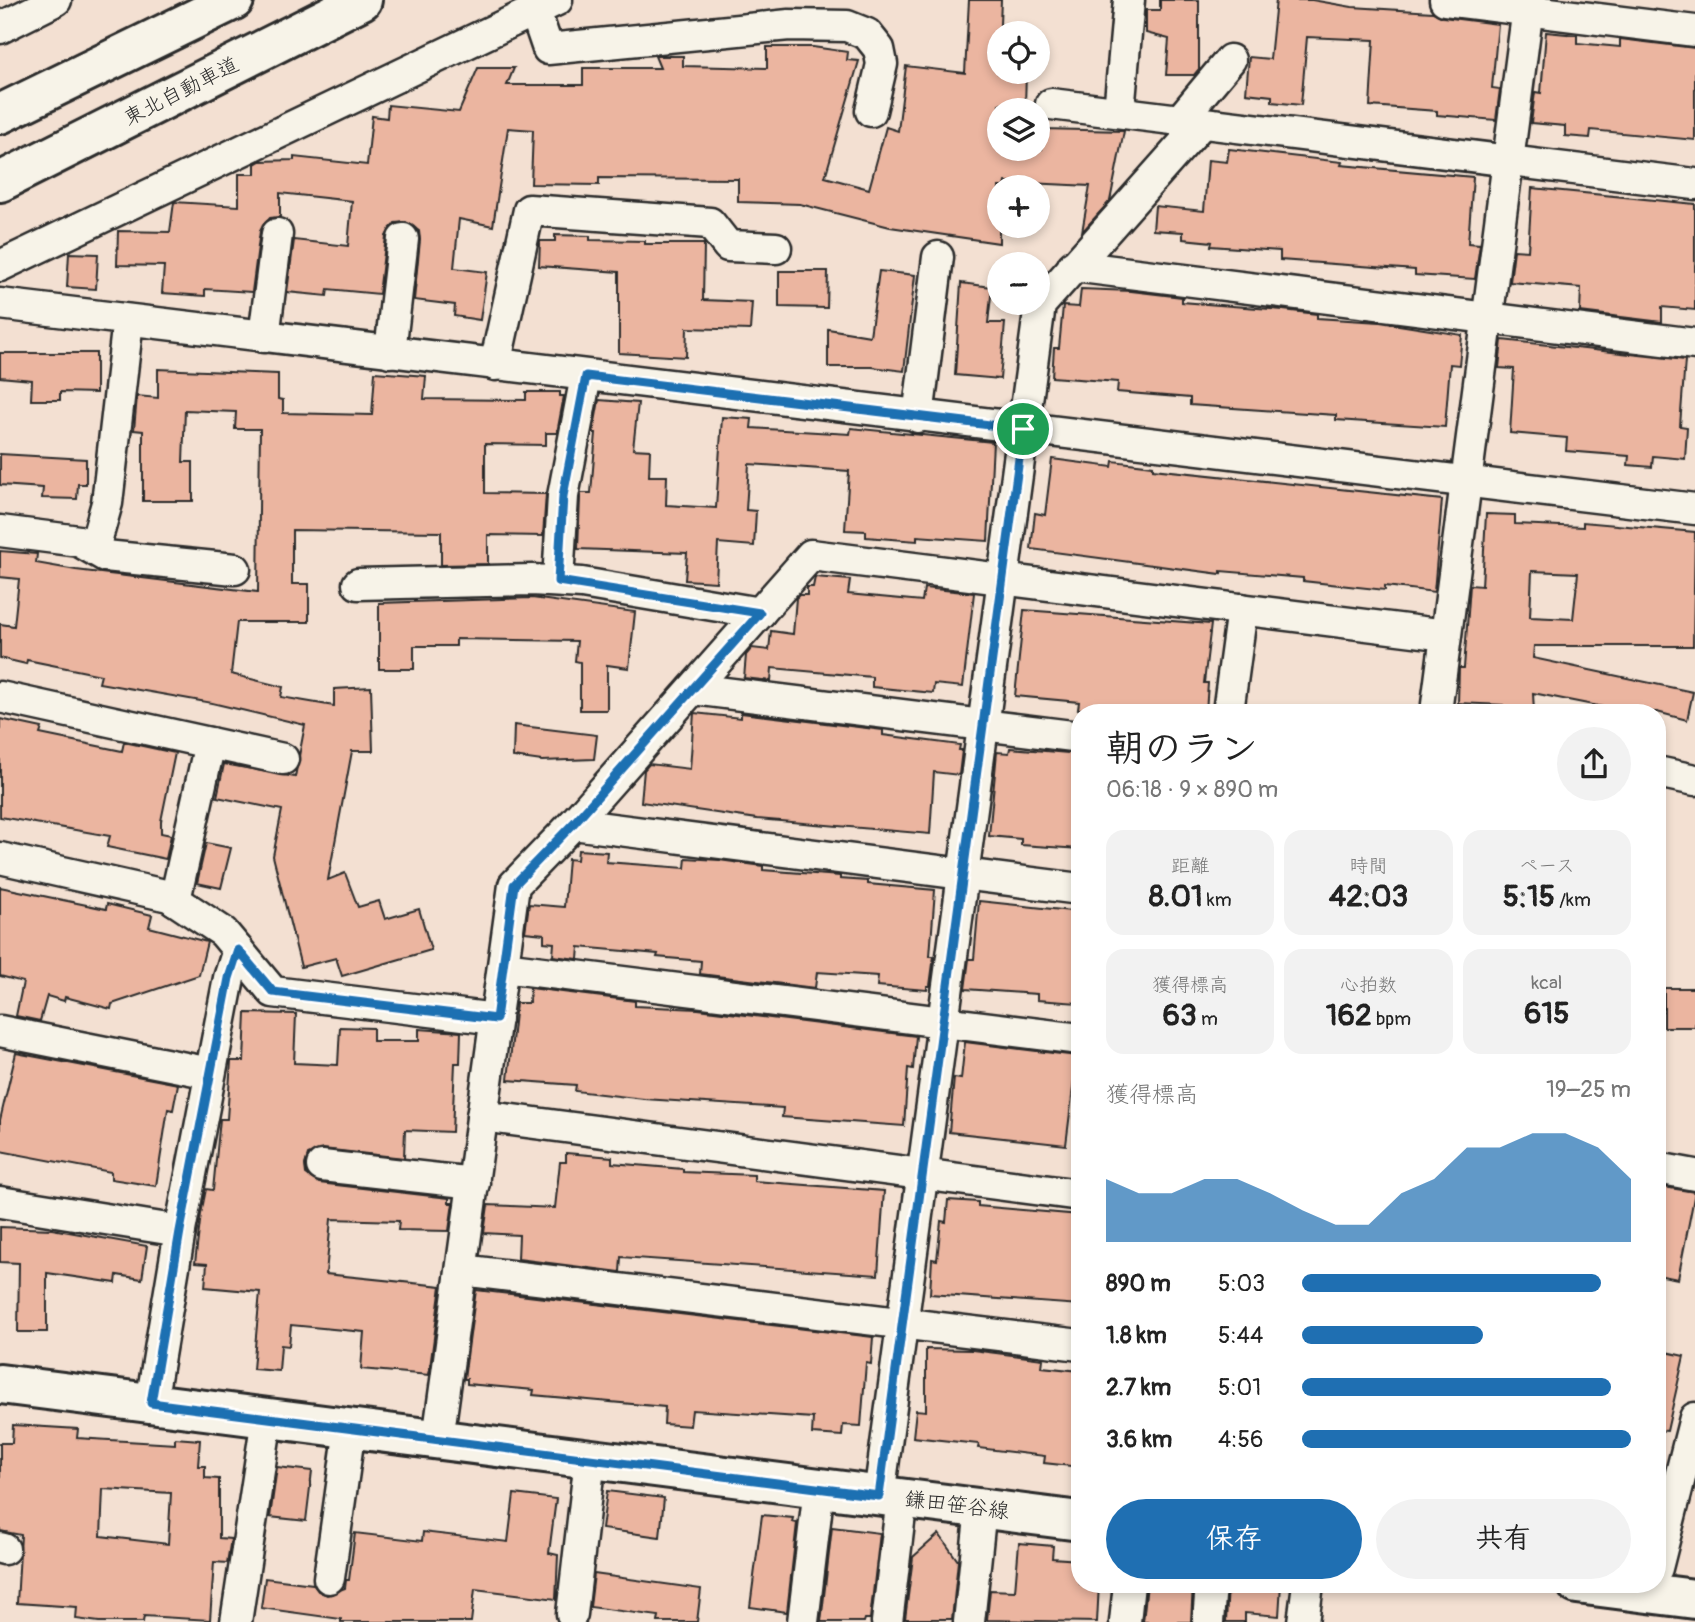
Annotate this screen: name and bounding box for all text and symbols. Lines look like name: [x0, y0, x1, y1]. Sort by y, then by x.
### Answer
map controls: [987, 21, 1050, 315]
button: locate: [987, 21, 1050, 84]
street label: 東北自動車道: [119, 51, 243, 132]
button: layers: [987, 98, 1050, 161]
button: +: [987, 175, 1050, 238]
button: −: [987, 252, 1050, 315]
pin: [993, 399, 1053, 459]
icon: arrive: [1004, 410, 1042, 448]
text: 朝のラン: [1106, 725, 1258, 773]
button: share: [1557, 727, 1631, 801]
text: 06:18 · 9 × 890 m: [1106, 775, 1278, 804]
text: 距離: [1171, 854, 1209, 878]
text: 時間: [1349, 854, 1388, 878]
text: ペース: [1519, 854, 1575, 878]
text: 8.01: [1149, 878, 1203, 915]
text: 42:03: [1329, 878, 1408, 915]
text: 5:15: [1503, 878, 1555, 915]
text: km: [1203, 888, 1232, 912]
text: /km: [1555, 888, 1591, 912]
text: kcal: [1531, 971, 1562, 995]
text: 獲得標高: [1152, 973, 1228, 997]
text: 心拍数: [1340, 973, 1397, 997]
text: 615: [1524, 995, 1570, 1032]
text: 63: [1163, 997, 1197, 1034]
text: 162: [1326, 997, 1372, 1034]
text: m: [1197, 1007, 1218, 1031]
text: bpm: [1372, 1007, 1411, 1031]
text: 19–25 m: [1546, 1075, 1631, 1104]
text: 獲得標高: [1106, 1080, 1198, 1109]
text: 890 m: [1106, 1269, 1171, 1298]
text: 5:03: [1218, 1269, 1265, 1298]
text: 1.8 km: [1106, 1321, 1167, 1350]
text: 5:44: [1218, 1321, 1263, 1350]
text: 2.7 km: [1106, 1373, 1171, 1402]
text: 5:01: [1218, 1373, 1261, 1402]
text: 3.6 km: [1106, 1425, 1172, 1454]
text: 4:56: [1218, 1425, 1263, 1454]
street label: 鎌田笹谷線: [903, 1486, 1011, 1525]
button: 保存: [1106, 1499, 1362, 1579]
button: 共有: [1376, 1499, 1631, 1579]

